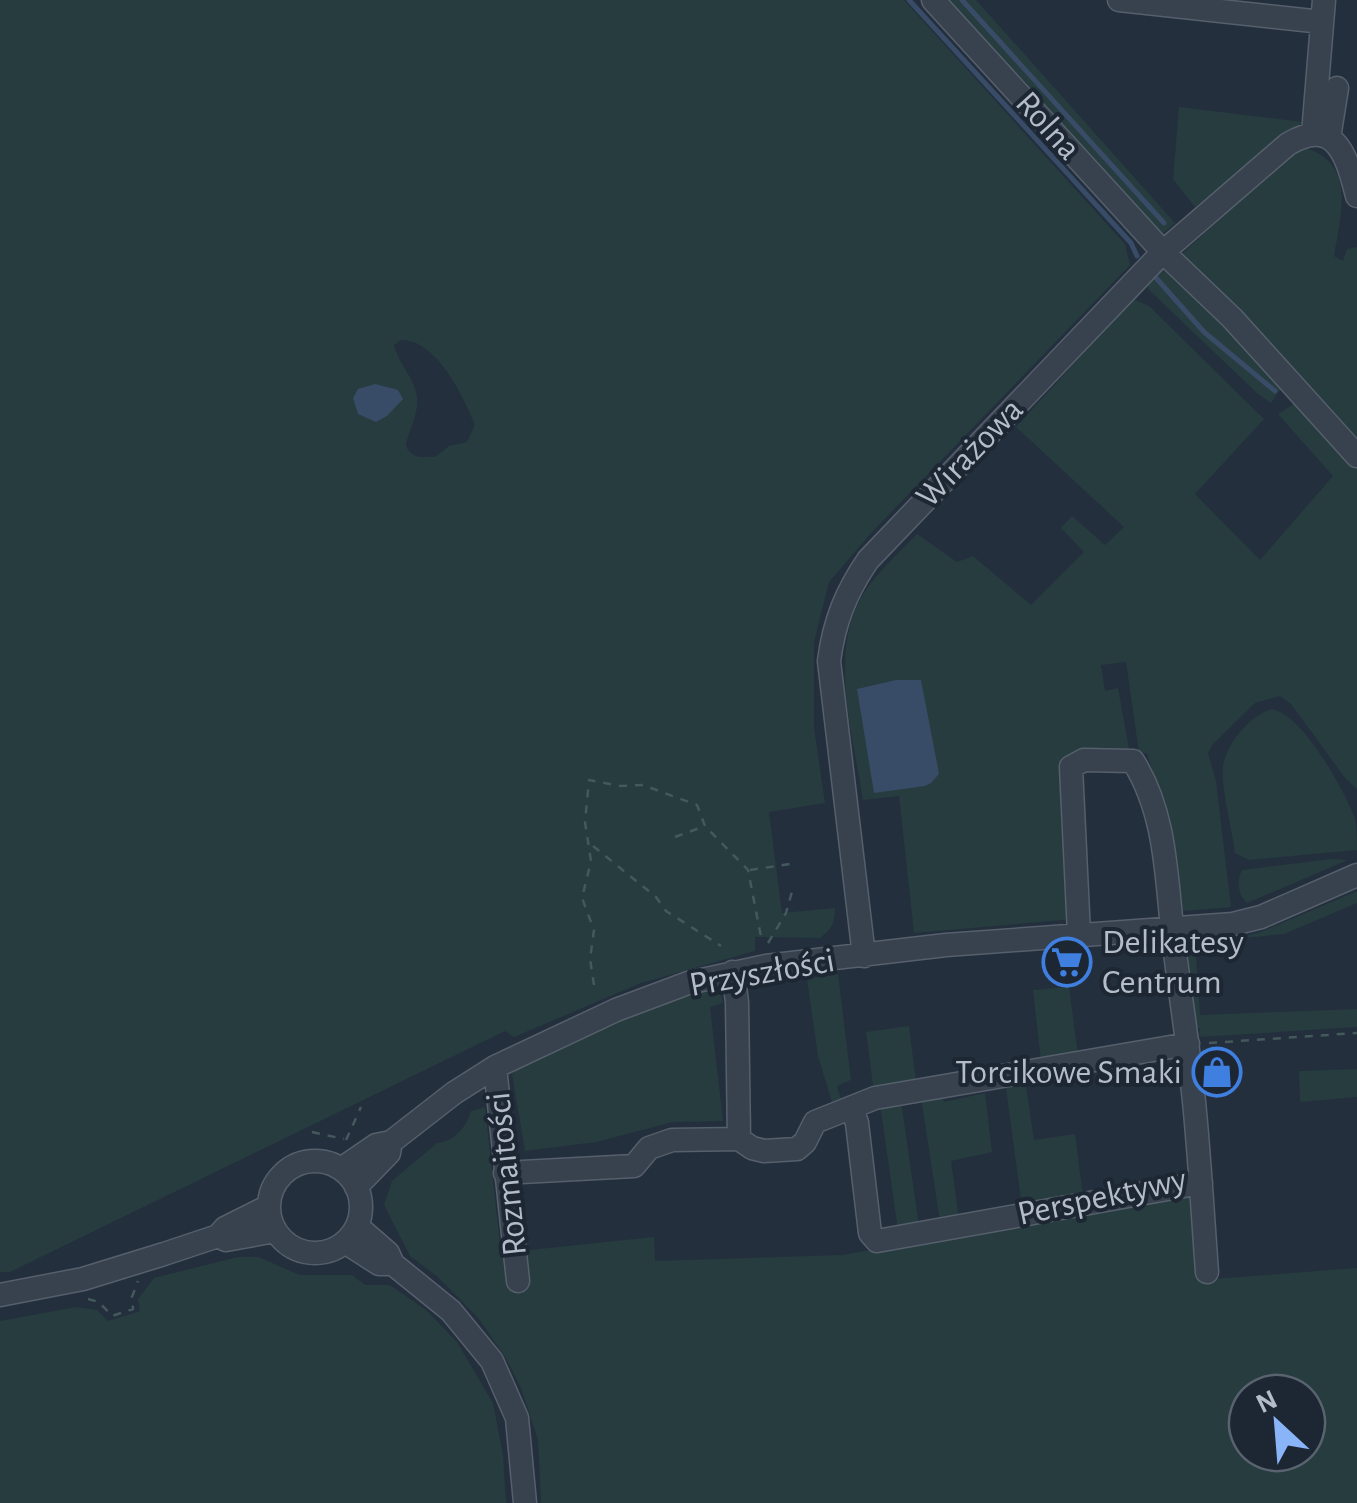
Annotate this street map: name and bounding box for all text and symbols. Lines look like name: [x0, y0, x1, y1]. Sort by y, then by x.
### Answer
street label: Rolna: [1009, 85, 1087, 167]
street label: Wirażowa: [910, 392, 1030, 514]
place label: Delikatesy Centrum: [1102, 925, 1244, 1000]
supermarket icon: Delikatesy Centrum: [1041, 936, 1093, 988]
street label: Przyszłości: [687, 943, 837, 1003]
shop icon: Torcikowe Smaki: [1191, 1046, 1243, 1098]
place label: Torcikowe Smaki: [955, 1055, 1182, 1090]
street label: Rozmaitości: [481, 1090, 533, 1258]
street label: Perspektywy: [1014, 1162, 1190, 1232]
north arrow: [1227, 1373, 1327, 1473]
text: N: [1252, 1385, 1282, 1419]

